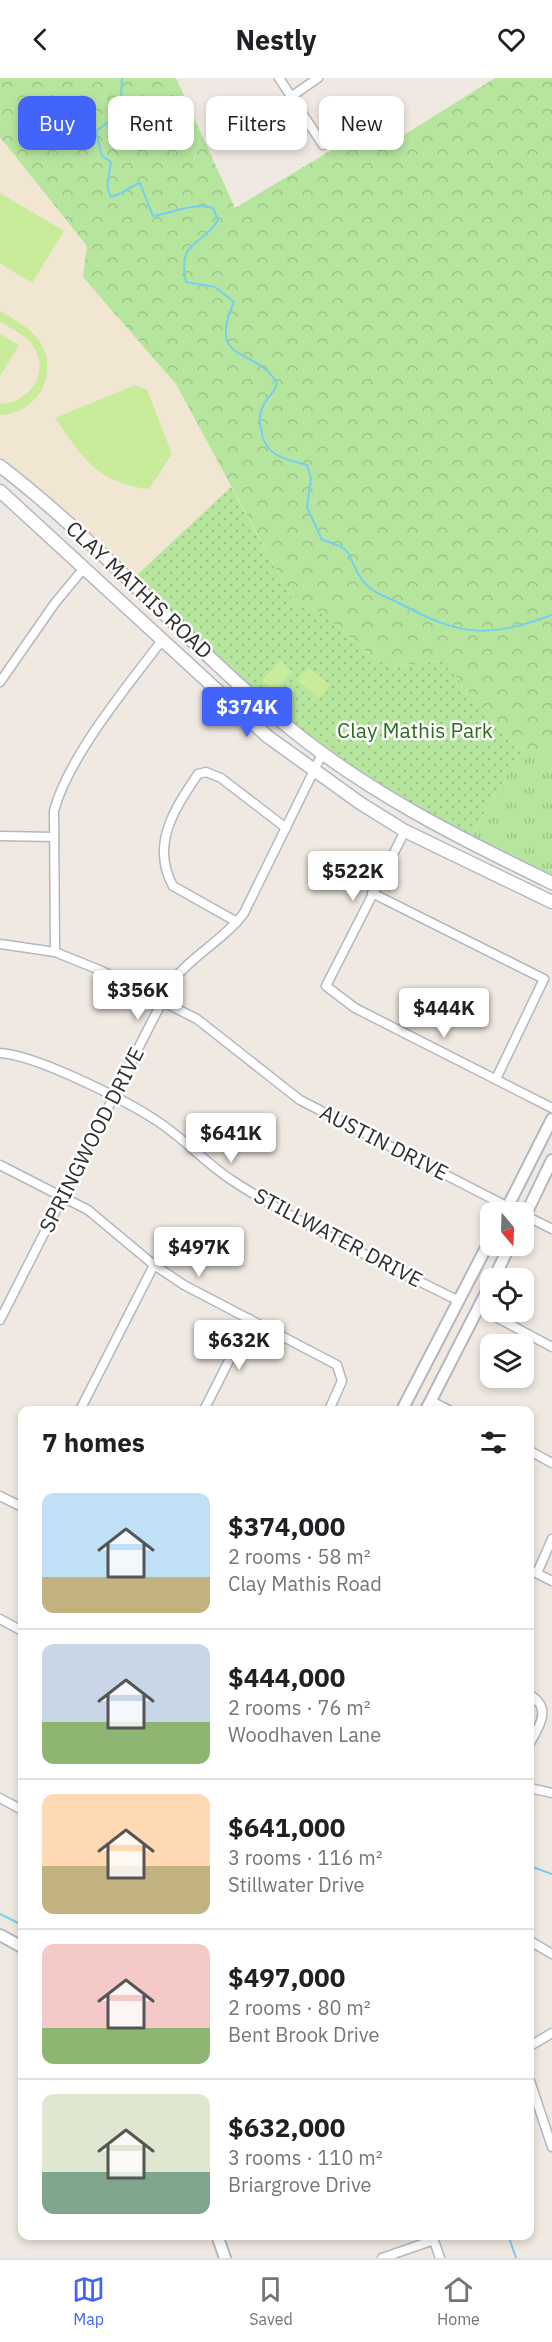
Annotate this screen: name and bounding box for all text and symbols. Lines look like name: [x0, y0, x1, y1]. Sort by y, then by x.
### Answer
text: Nestly: [236, 22, 316, 57]
icon: back: [24, 23, 57, 56]
icon: heart: [495, 23, 528, 56]
chip: Buy: [18, 96, 96, 150]
chip: Rent: [108, 96, 194, 150]
chip: Filters: [206, 96, 307, 150]
chip: New: [319, 96, 404, 150]
street label: CLAY MATHIS ROAD: [60, 514, 219, 664]
pin: $374K: [205, 687, 289, 738]
text: $374K: [216, 693, 278, 720]
park label: Clay Mathis Park: [337, 716, 493, 744]
pin: $522K: [311, 851, 395, 902]
text: $522K: [322, 857, 384, 884]
pin: $356K: [96, 970, 180, 1021]
text: $356K: [107, 976, 169, 1003]
pin: $444K: [402, 988, 486, 1039]
text: $444K: [413, 994, 475, 1021]
street label: SPRINGWOOD DRIVE: [32, 1042, 150, 1237]
street label: AUSTIN DRIVE: [316, 1098, 453, 1186]
pin: $641K: [189, 1113, 273, 1164]
text: $641K: [200, 1119, 262, 1146]
street label: STILLWATER DRIVE: [249, 1181, 428, 1293]
north arrow: [480, 1202, 534, 1256]
map controls: [480, 1202, 534, 1388]
pin: $497K: [157, 1227, 241, 1278]
text: $497K: [168, 1233, 230, 1260]
button: locate: [480, 1268, 534, 1322]
pin: $632K: [197, 1320, 281, 1371]
text: $632K: [208, 1326, 270, 1353]
button: layers: [480, 1334, 534, 1388]
text: 7 homes: [42, 1425, 145, 1459]
icon: filters: [477, 1426, 510, 1459]
text: $374,000: [228, 1509, 345, 1543]
icon: home: [90, 1517, 162, 1589]
text: 2 rooms · 58 m²: [228, 1543, 371, 1570]
text: Clay Mathis Road: [228, 1570, 382, 1597]
text: $444,000: [228, 1660, 345, 1694]
icon: home: [90, 1668, 162, 1740]
text: 2 rooms · 76 m²: [228, 1694, 371, 1721]
text: Woodhaven Lane: [228, 1721, 381, 1748]
text: $641,000: [228, 1810, 345, 1844]
icon: home: [90, 1818, 162, 1890]
text: 3 rooms · 116 m²: [228, 1844, 383, 1871]
text: Stillwater Drive: [228, 1871, 365, 1898]
text: $497,000: [228, 1960, 345, 1994]
icon: home: [90, 1968, 162, 2040]
text: 2 rooms · 80 m²: [228, 1994, 371, 2021]
text: Bent Brook Drive: [228, 2021, 380, 2048]
text: $632,000: [228, 2110, 345, 2144]
icon: home: [90, 2118, 162, 2190]
text: 3 rooms · 110 m²: [228, 2144, 383, 2171]
text: Briargrove Drive: [228, 2171, 372, 2198]
tab: Map: [72, 2273, 105, 2329]
tab: Saved: [249, 2273, 293, 2329]
tab: Home: [437, 2273, 480, 2329]

